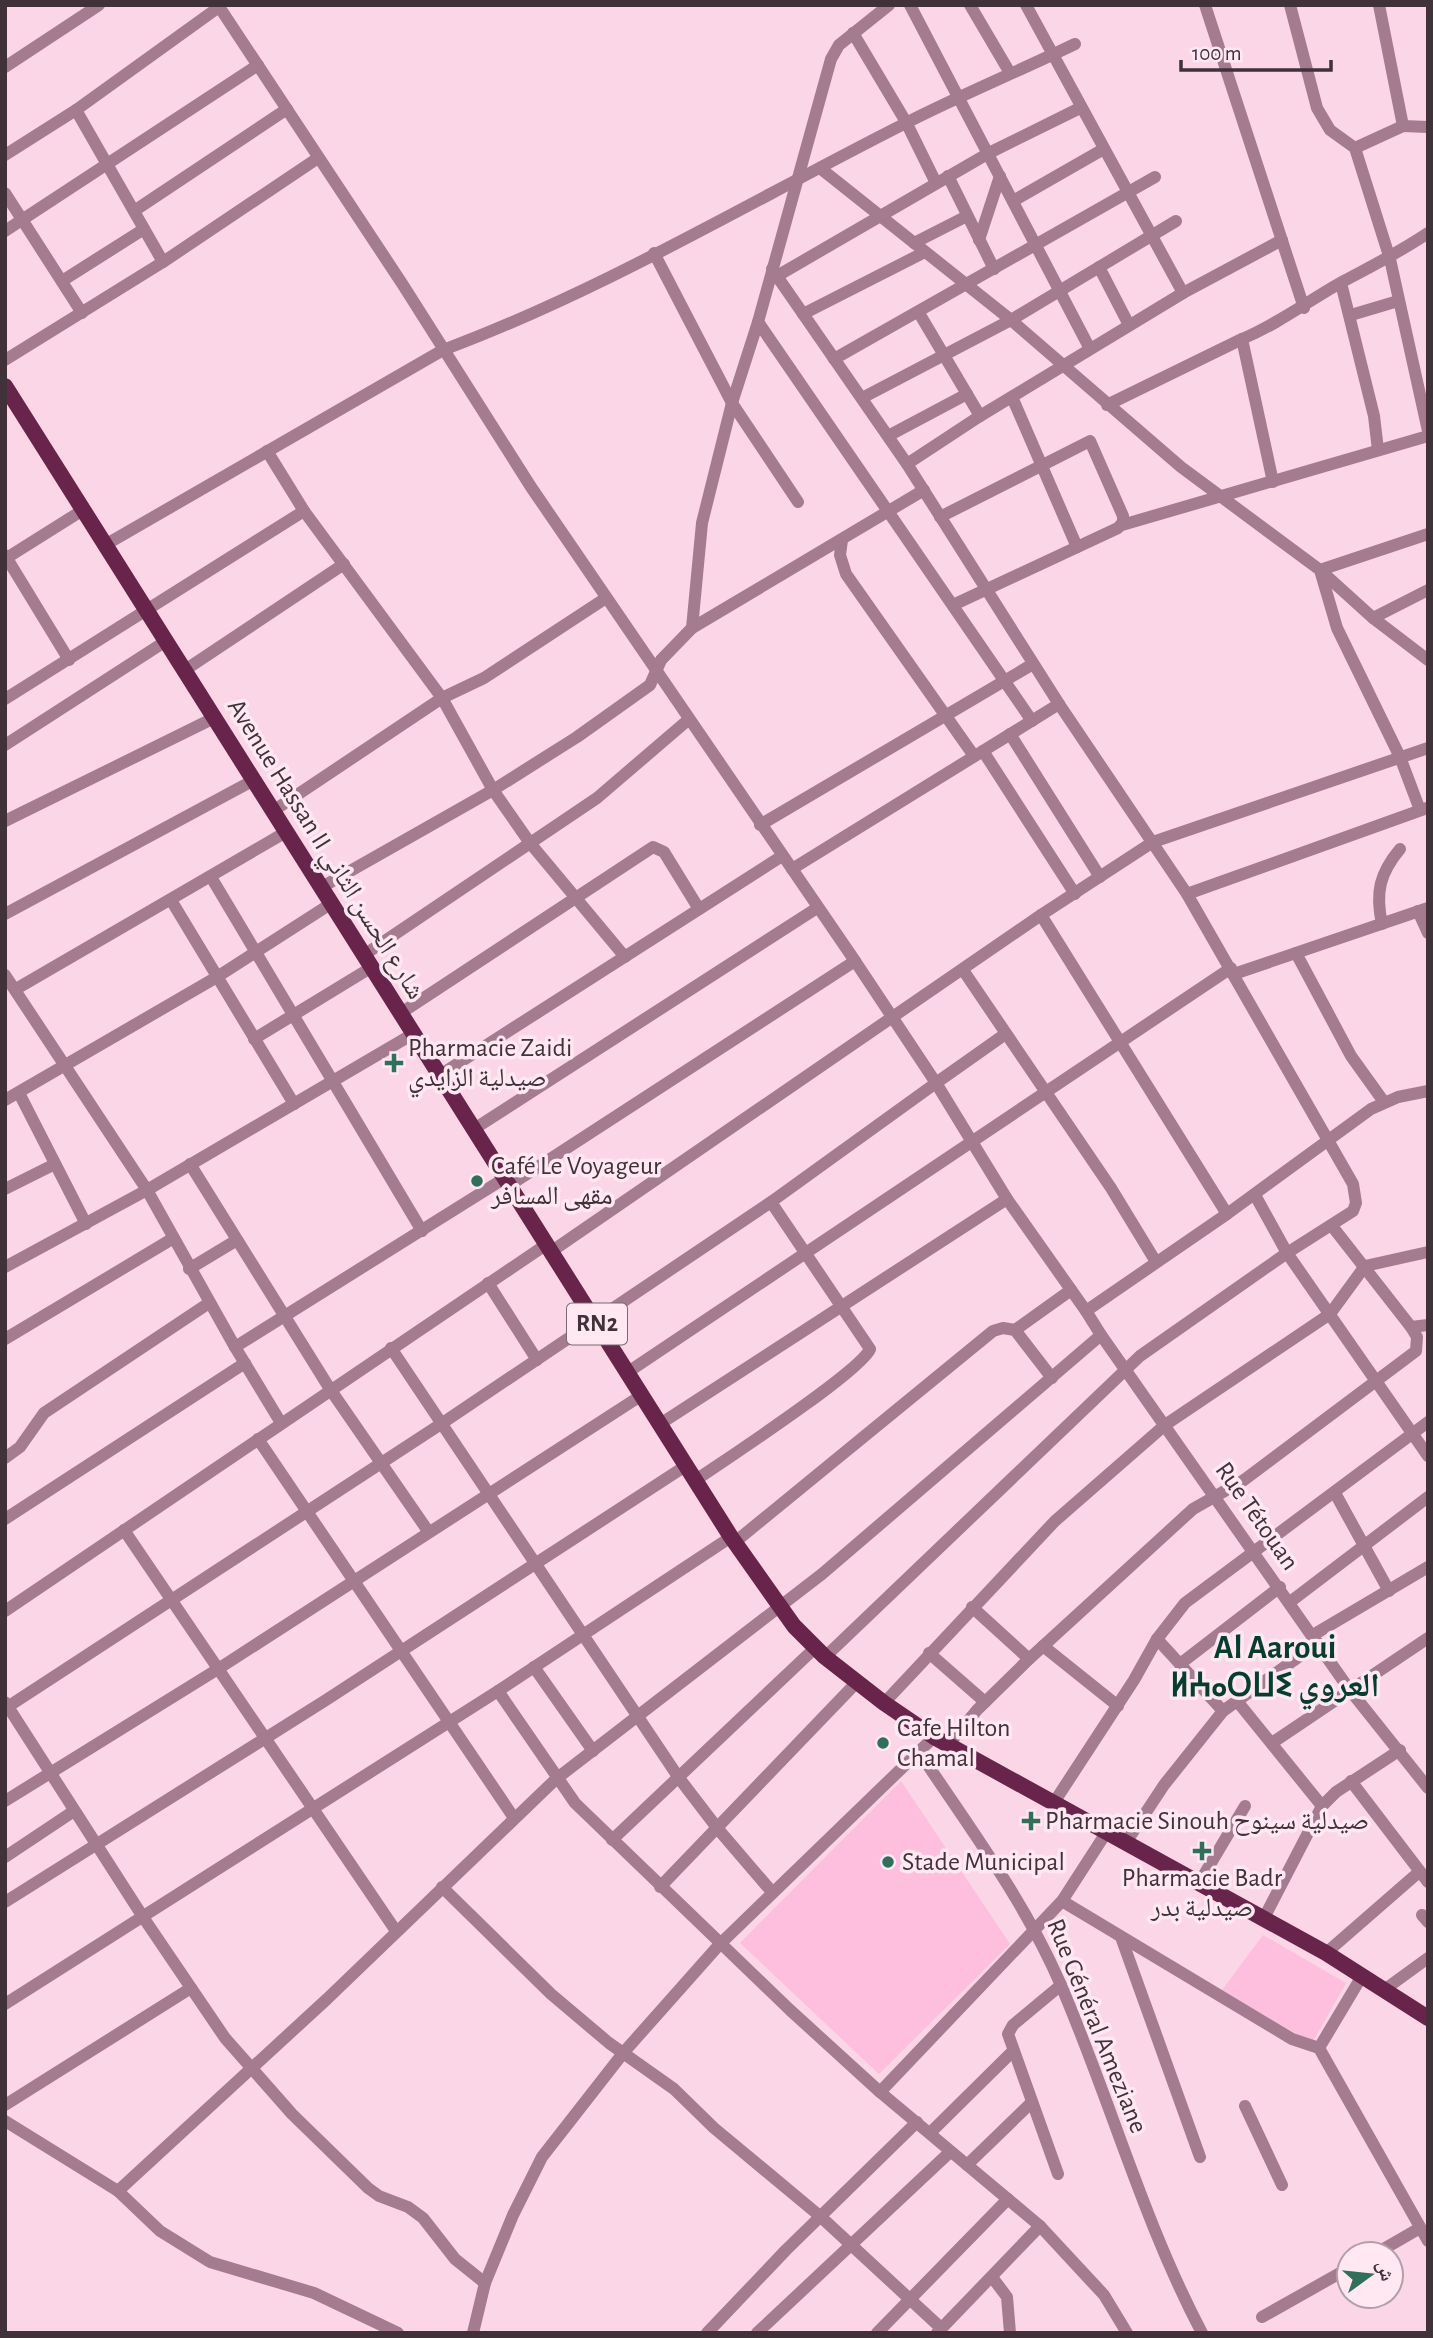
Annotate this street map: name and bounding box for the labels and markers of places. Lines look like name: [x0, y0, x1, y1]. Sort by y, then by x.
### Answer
place label: Pharmacie Zaidi صيدلية الزايدي: [408, 1035, 572, 1098]
marker: Pharmacie Zaidi صيدلية الزايدي: [386, 1055, 402, 1071]
place label: Café Le Voyageur مقهى المسافر: [490, 1153, 662, 1211]
marker: Café Le Voyageur مقهى المسافر: [469, 1173, 485, 1189]
place label: Cafe Hilton Chamal: [897, 1715, 1010, 1771]
marker: Cafe Hilton Chamal: [875, 1735, 891, 1751]
place label: Pharmacie Sinouh صيدلية سينوح: [1045, 1808, 1369, 1836]
marker: Pharmacie Sinouh صيدلية سينوح: [1023, 1813, 1039, 1829]
marker: Pharmacie Badr صيدلية بدر: [1194, 1843, 1210, 1859]
place label: Stade Municipal: [902, 1849, 1065, 1875]
marker: Stade Municipal: [880, 1854, 896, 1870]
place label: Pharmacie Badr صيدلية بدر: [1122, 1865, 1283, 1922]

